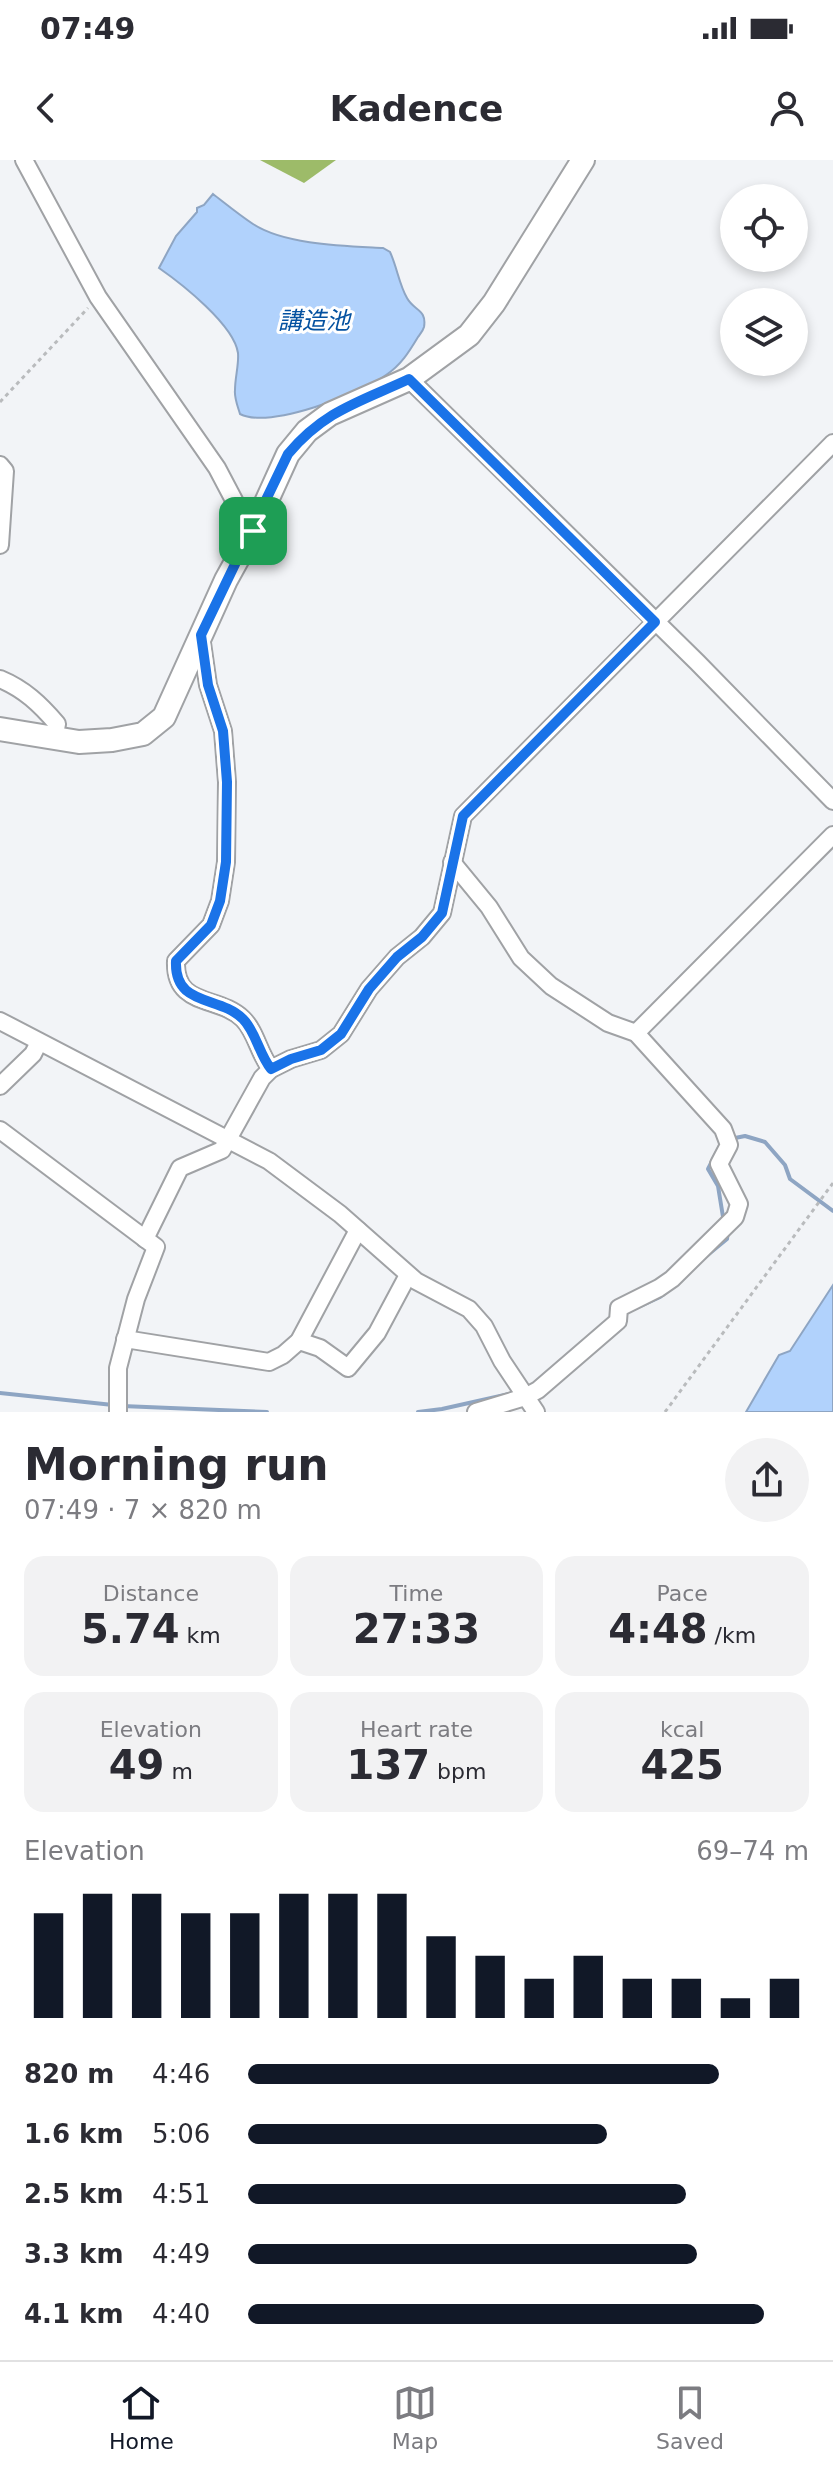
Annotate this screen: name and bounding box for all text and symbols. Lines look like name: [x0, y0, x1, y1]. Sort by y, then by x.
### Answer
text: 07:49: [40, 11, 136, 46]
icon: back: [24, 86, 68, 130]
icon: person: [765, 86, 809, 130]
text: Kadence: [330, 88, 503, 129]
map controls: [720, 184, 808, 376]
button: locate: [720, 184, 808, 272]
button: layers: [720, 288, 808, 376]
water label: 講造池: [278, 307, 352, 335]
pin: [219, 497, 287, 565]
icon: arrive: [231, 509, 275, 553]
button: share: [725, 1438, 809, 1522]
text: Morning run: [24, 1439, 329, 1490]
text: 07:49 · 7 × 820 m: [24, 1495, 262, 1525]
text: Distance: [103, 1581, 199, 1606]
text: Time: [390, 1581, 443, 1606]
text: Pace: [656, 1581, 708, 1606]
text: 5.74: [81, 1606, 180, 1652]
text: 27:33: [353, 1606, 480, 1652]
text: 4:48: [608, 1606, 708, 1652]
text: km: [180, 1623, 221, 1648]
text: /km: [708, 1623, 756, 1648]
text: Elevation: [100, 1717, 202, 1742]
text: Heart rate: [360, 1717, 473, 1742]
text: kcal: [660, 1717, 704, 1742]
text: 49: [109, 1742, 164, 1788]
text: 137: [347, 1742, 430, 1788]
text: 425: [640, 1742, 724, 1788]
text: m: [164, 1759, 193, 1784]
text: bpm: [430, 1759, 486, 1784]
text: Elevation: [24, 1836, 145, 1866]
text: 69–74 m: [696, 1836, 809, 1866]
text: 820 m: [24, 2059, 114, 2089]
text: 4:46: [152, 2059, 210, 2089]
text: 1.6 km: [24, 2119, 124, 2149]
text: 5:06: [152, 2119, 210, 2149]
text: 2.5 km: [24, 2179, 124, 2209]
text: 4:51: [152, 2179, 210, 2209]
text: 3.3 km: [24, 2239, 124, 2269]
text: 4:49: [152, 2239, 210, 2269]
text: 4.1 km: [24, 2299, 124, 2329]
text: 4:40: [152, 2299, 210, 2329]
tab: Home: [109, 2381, 174, 2454]
tab: Map: [392, 2381, 438, 2454]
tab: Saved: [656, 2381, 724, 2454]

